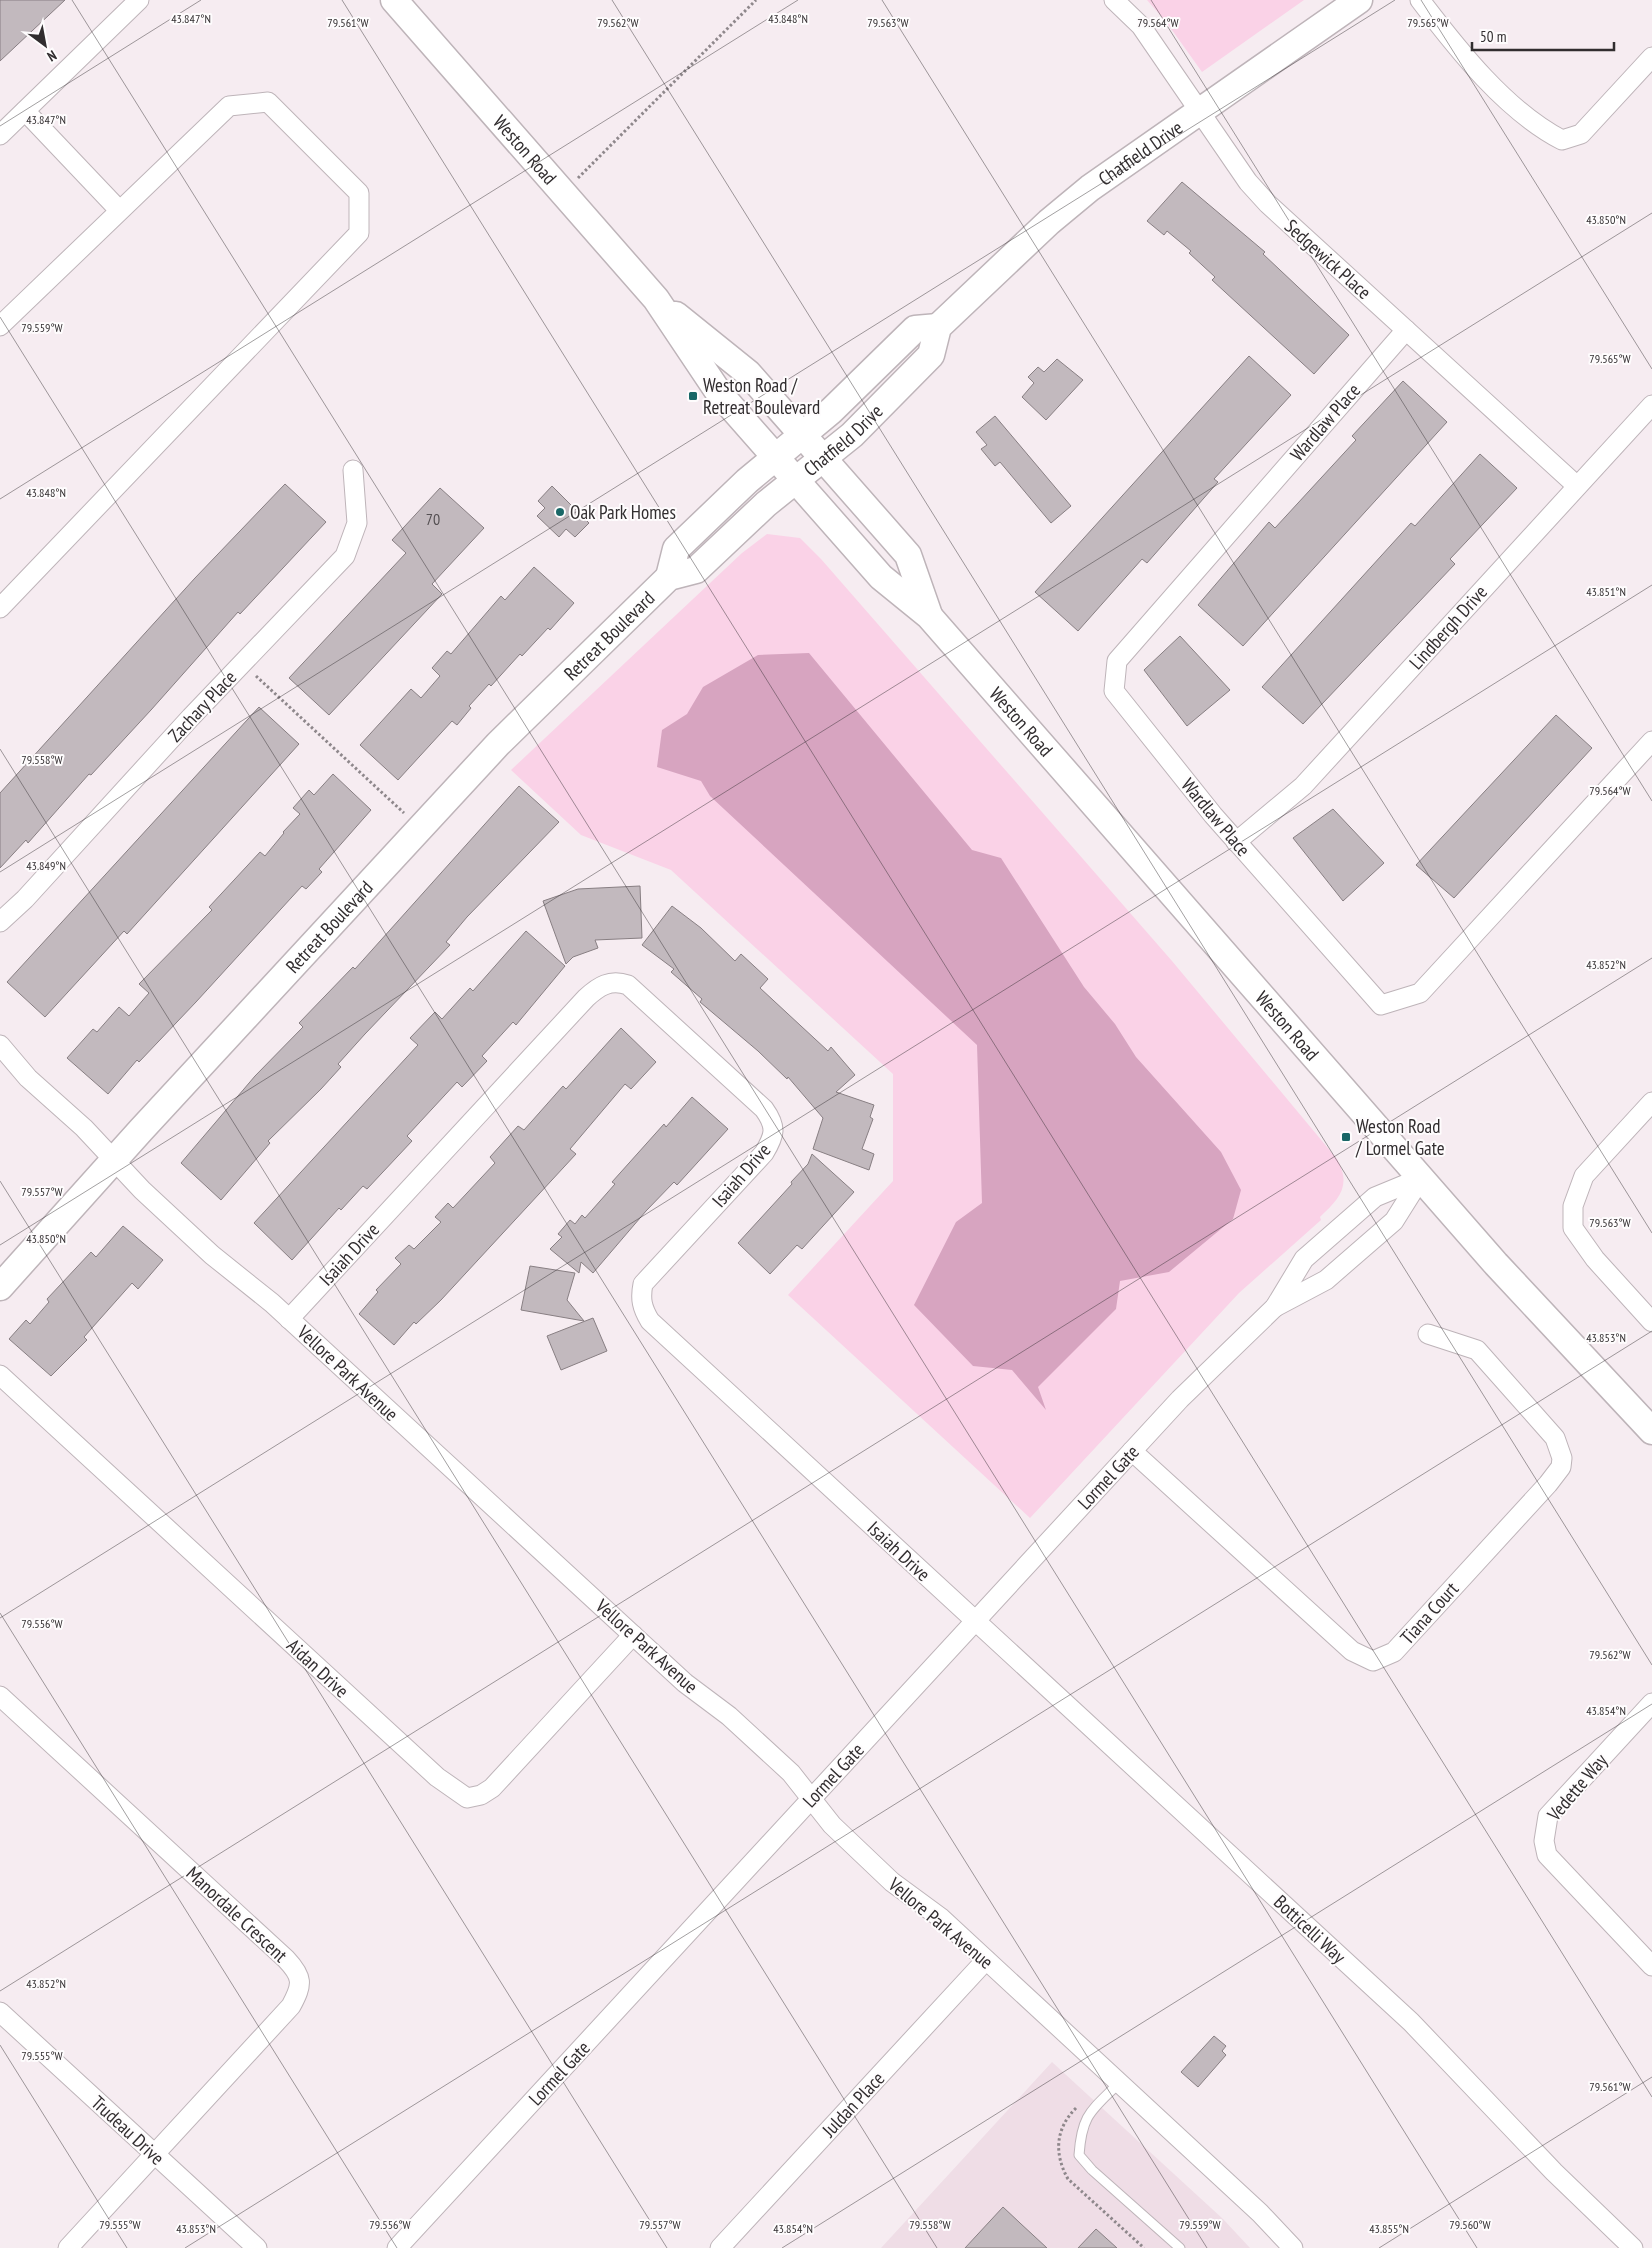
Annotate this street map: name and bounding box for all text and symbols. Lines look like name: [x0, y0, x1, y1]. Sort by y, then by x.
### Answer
text: 43.847°N: [171, 11, 211, 26]
text: 43.848°N: [768, 11, 808, 26]
text: 79.561°W: [327, 15, 369, 30]
text: 79.562°W: [597, 15, 639, 30]
text: 79.563°W: [867, 15, 909, 30]
text: 79.564°W: [1137, 15, 1179, 30]
text: 79.565°W: [1407, 15, 1449, 30]
north arrow: [20, 20, 70, 70]
scale bar: [1472, 20, 1614, 52]
text: 50 m: [1480, 27, 1506, 46]
text: N: [44, 46, 60, 66]
street label: Weston Road: [488, 110, 562, 189]
text: 43.847°N: [26, 112, 66, 127]
street label: Chatfield Drive: [1094, 115, 1187, 191]
text: 43.850°N: [1586, 212, 1626, 227]
street label: Sedgewick Place: [1280, 214, 1376, 304]
text: 79.559°W: [21, 320, 63, 335]
text: 79.565°W: [1589, 351, 1631, 366]
place label: Weston Road / Retreat Boulevard: [703, 373, 820, 419]
street label: Wardlaw Place: [1285, 378, 1365, 466]
marker: Weston Road / Retreat Boulevard: [687, 390, 699, 402]
street label: Chatfield Drive: [799, 399, 888, 481]
text: 43.848°N: [26, 485, 66, 500]
place label: Oak Park Homes: [570, 500, 676, 524]
marker: Oak Park Homes: [554, 506, 566, 518]
house number: 70: [426, 509, 440, 529]
street label: Lindbergh Drive: [1404, 580, 1492, 674]
text: 43.851°N: [1586, 584, 1626, 599]
street label: Retreat Boulevard: [559, 586, 659, 685]
street label: Zachary Place: [163, 665, 241, 747]
street label: Weston Road: [985, 682, 1058, 761]
text: 79.558°W: [21, 752, 63, 767]
street label: Wardlaw Place: [1176, 773, 1256, 861]
text: 79.564°W: [1589, 783, 1631, 798]
text: 43.849°N: [26, 858, 66, 873]
street label: Retreat Boulevard: [280, 875, 378, 978]
text: 43.852°N: [1586, 957, 1626, 972]
street label: Weston Road: [1251, 986, 1324, 1065]
place label: Weston Road / Lormel Gate: [1355, 1114, 1445, 1160]
marker: Weston Road / Lormel Gate: [1340, 1131, 1352, 1143]
street label: Isaiah Drive: [707, 1138, 775, 1212]
text: 79.557°W: [21, 1184, 63, 1199]
text: 79.563°W: [1589, 1215, 1631, 1230]
street label: Isaiah Drive: [314, 1218, 384, 1290]
text: 43.850°N: [26, 1231, 66, 1246]
street label: Vellore Park Avenue: [292, 1319, 404, 1426]
text: 43.853°N: [1586, 1330, 1626, 1345]
street label: Lormel Gate: [1072, 1440, 1144, 1514]
street label: Isaiah Drive: [863, 1516, 935, 1586]
street label: Tiana Court: [1395, 1576, 1464, 1649]
street label: Vellore Park Avenue: [590, 1593, 703, 1698]
text: 79.556°W: [21, 1616, 63, 1631]
street label: Aidan Drive: [282, 1633, 354, 1703]
text: 79.562°W: [1589, 1647, 1631, 1662]
text: 43.854°N: [1586, 1703, 1626, 1718]
street label: Lormel Gate: [797, 1738, 869, 1812]
street label: Vedette Way: [1541, 1748, 1613, 1826]
street label: Manordale Crescent: [182, 1861, 293, 1967]
street label: Vellore Park Avenue: [883, 1872, 998, 1974]
street label: Botticelli Way: [1269, 1890, 1352, 1969]
text: 43.852°N: [26, 1976, 66, 1991]
street label: Lormel Gate: [523, 2036, 595, 2110]
text: 79.555°W: [21, 2048, 63, 2063]
street label: Juldan Place: [816, 2066, 889, 2142]
text: 79.561°W: [1589, 2079, 1631, 2094]
street label: Trudeau Drive: [87, 2090, 169, 2170]
text: 79.555°W: [99, 2217, 141, 2232]
text: 79.556°W: [369, 2217, 411, 2232]
text: 79.557°W: [639, 2217, 681, 2232]
text: 79.558°W: [909, 2217, 951, 2232]
text: 79.559°W: [1179, 2217, 1221, 2232]
text: 79.560°W: [1449, 2217, 1491, 2232]
text: 43.853°N: [176, 2221, 216, 2236]
text: 43.854°N: [773, 2221, 813, 2236]
text: 43.855°N: [1369, 2221, 1409, 2236]

